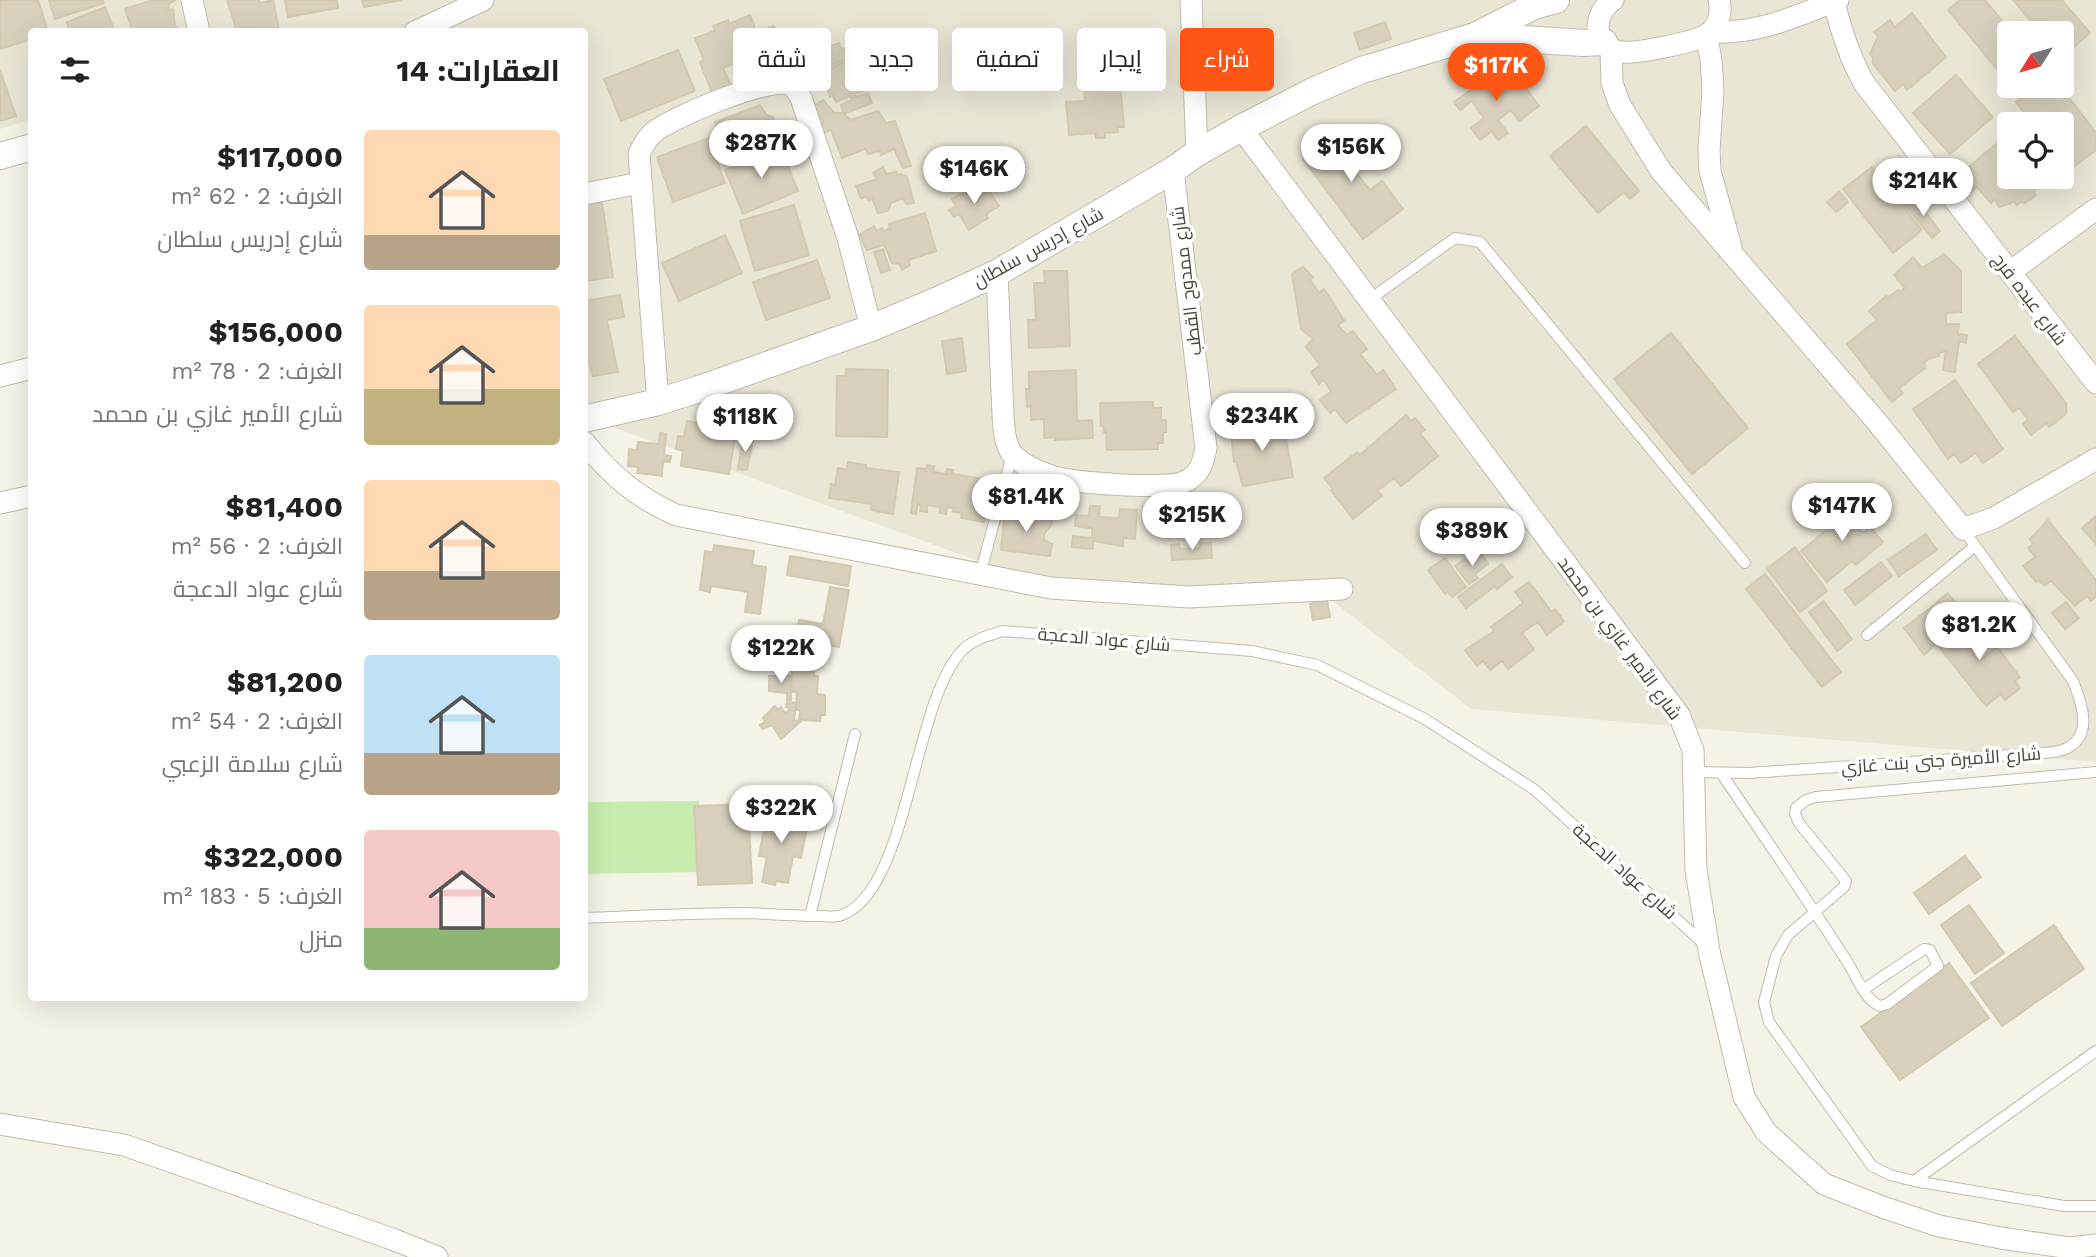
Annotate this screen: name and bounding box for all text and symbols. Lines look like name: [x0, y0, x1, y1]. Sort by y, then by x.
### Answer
north arrow: [1997, 21, 2074, 98]
map controls: [1997, 21, 2074, 189]
chip: شقة: [733, 28, 831, 91]
chip: جديد: [845, 28, 938, 91]
chip: تصفية: [952, 28, 1063, 91]
chip: إيجار: [1077, 28, 1166, 91]
chip: شراء: [1180, 28, 1274, 91]
pin: $117K: [1447, 43, 1545, 103]
icon: filters: [56, 51, 94, 89]
text: $117K: [1464, 52, 1528, 79]
text: العقارات: 14: [396, 53, 560, 88]
button: locate: [1997, 112, 2074, 189]
pin: $287K: [712, 120, 810, 180]
pin: $156K: [1302, 124, 1400, 184]
text: $287K: [725, 129, 797, 156]
text: $156K: [1317, 133, 1385, 160]
text: $117,000: [217, 139, 343, 174]
pin: $146K: [925, 146, 1023, 206]
text: $146K: [939, 155, 1009, 182]
icon: home: [420, 158, 504, 242]
pin: $214K: [1874, 158, 1972, 218]
text: $214K: [1888, 167, 1958, 194]
text: الغرف: 2 · 62 m²: [171, 183, 343, 210]
street label: شارع إدريس سلطان: [969, 203, 1108, 293]
street label: شارع ممدوح القطب: [1166, 205, 1208, 357]
text: شارع إدريس سلطان: [157, 226, 343, 253]
street label: شارع عبده فرج: [1987, 249, 2071, 350]
text: $156,000: [208, 314, 343, 349]
icon: home: [420, 333, 504, 417]
text: الغرف: 2 · 78 m²: [171, 358, 343, 385]
pin: $234K: [1213, 393, 1311, 453]
pin: $118K: [696, 394, 794, 454]
text: شارع الأمير غازي بن محمد: [92, 401, 343, 428]
text: $234K: [1226, 402, 1298, 429]
text: $118K: [713, 403, 777, 430]
pin: $81.4K: [969, 475, 1083, 534]
text: $81.4K: [988, 483, 1064, 510]
pin: $147K: [1793, 484, 1891, 543]
text: $81,400: [225, 489, 343, 524]
pin: $215K: [1143, 492, 1241, 552]
text: $147K: [1808, 492, 1876, 519]
text: $215K: [1158, 501, 1226, 528]
icon: home: [420, 508, 504, 592]
pin: $389K: [1423, 508, 1521, 568]
text: $389K: [1436, 517, 1508, 544]
text: الغرف: 2 · 56 m²: [171, 533, 343, 560]
street label: شارع الأمير غازي بن محمد: [1551, 552, 1686, 726]
text: شارع عواد الدعجة: [173, 576, 343, 603]
pin: $81.2K: [1922, 602, 2036, 662]
text: $81.2K: [1941, 611, 2017, 638]
street label: شارع عواد الدعجة: [1037, 623, 1171, 657]
pin: $122K: [732, 626, 830, 685]
text: $122K: [747, 634, 815, 661]
text: $81,200: [227, 664, 343, 699]
icon: home: [420, 683, 504, 767]
text: الغرف: 2 · 54 m²: [171, 708, 343, 735]
street label: شارع الأميرة جنى بنت غازي: [1840, 743, 2042, 781]
text: شارع سلامة الزعبي: [162, 751, 343, 778]
pin: $322K: [732, 786, 830, 845]
text: $322K: [745, 794, 817, 821]
street label: شارع عواد الدعجة: [1567, 819, 1681, 925]
text: $322,000: [204, 839, 343, 874]
icon: home: [420, 858, 504, 942]
text: الغرف: 5 · 183 m²: [162, 883, 343, 910]
text: منزل: [299, 926, 343, 953]

